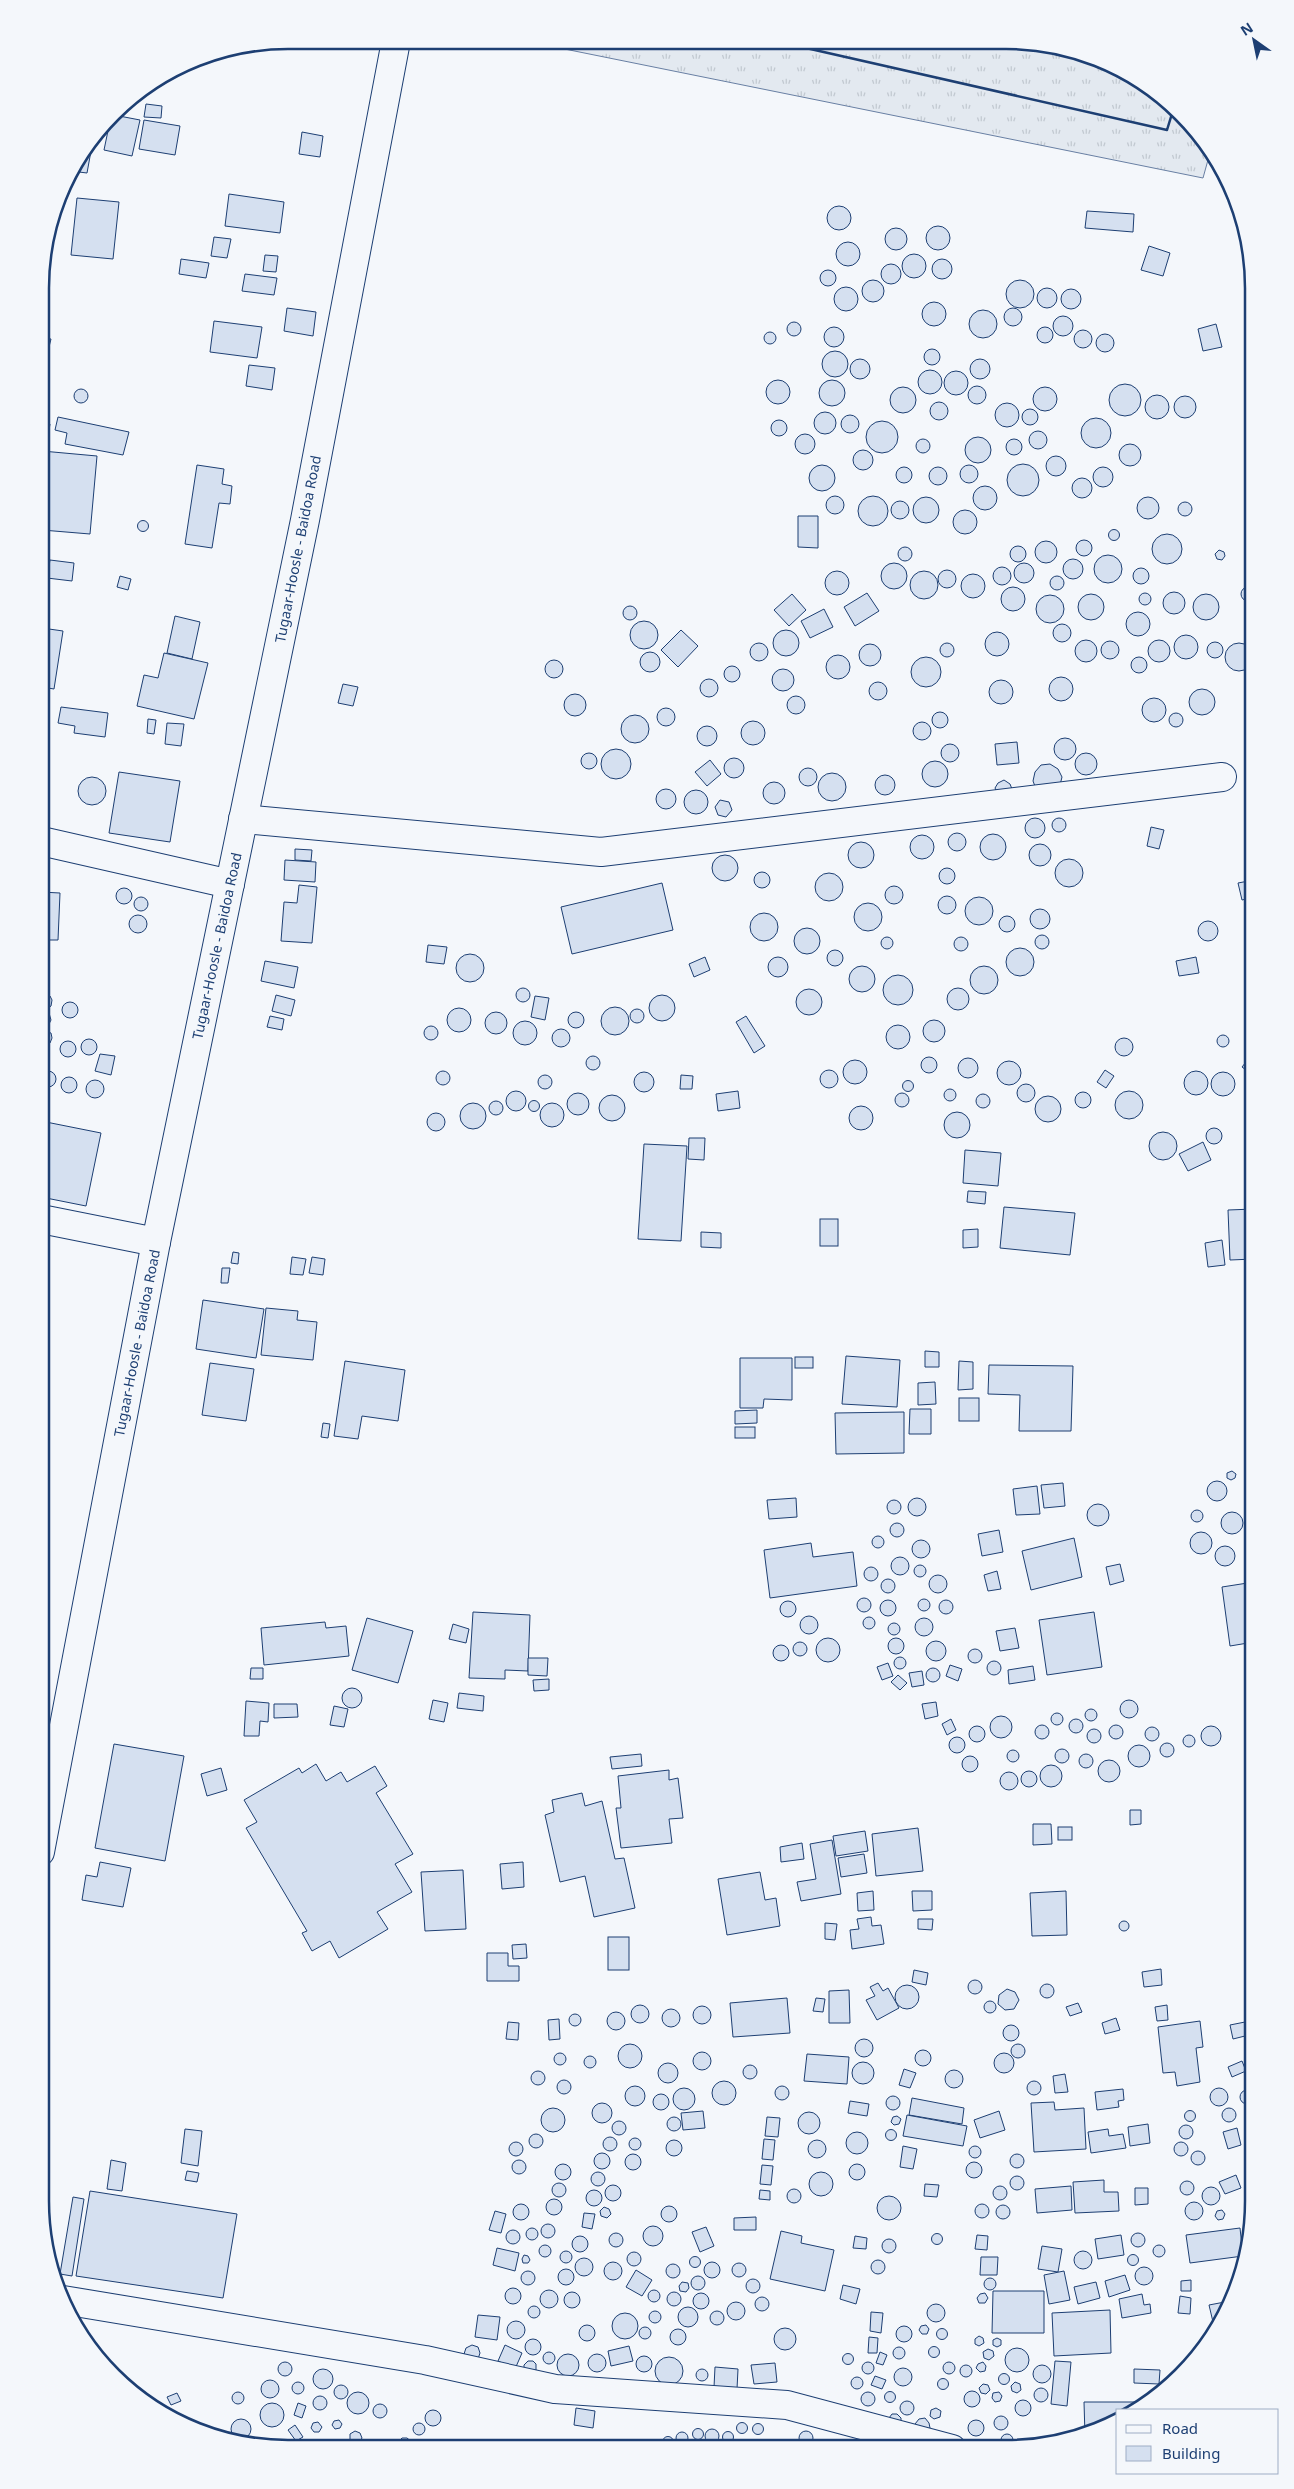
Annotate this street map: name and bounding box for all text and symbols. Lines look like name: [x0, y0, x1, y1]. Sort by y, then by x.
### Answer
north arrow: [1229, 15, 1279, 65]
text: N: [1237, 18, 1257, 40]
street label: Tugaar-Hoosle - Baidoa Road: [270, 454, 325, 644]
street label: Tugaar-Hoosle - Baidoa Road: [187, 851, 246, 1041]
street label: Tugaar-Hoosle - Baidoa Road: [109, 1248, 164, 1438]
legend: [1116, 2409, 1279, 2474]
text: Road: [1162, 2418, 1198, 2438]
text: Building: [1162, 2443, 1220, 2463]

